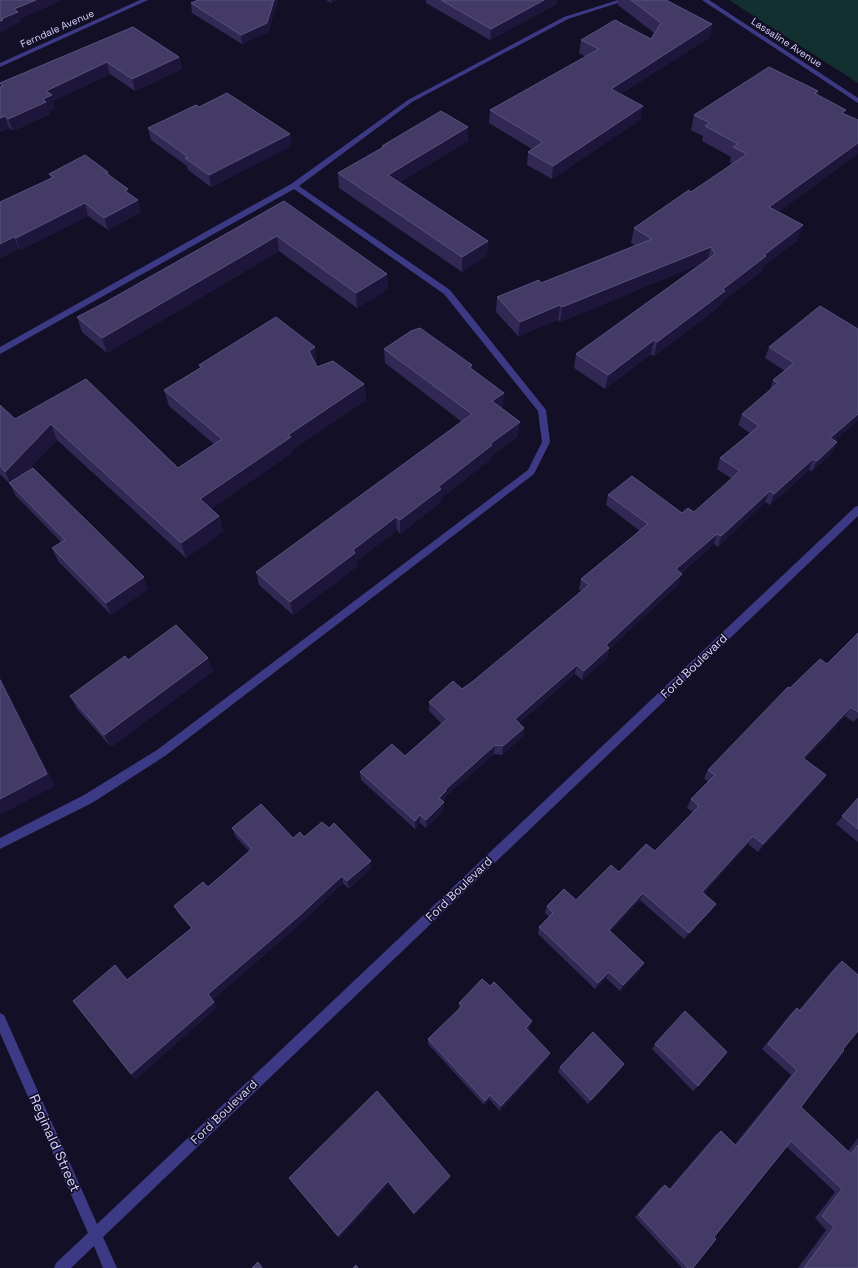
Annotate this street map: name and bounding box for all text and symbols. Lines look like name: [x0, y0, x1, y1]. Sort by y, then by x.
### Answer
street label: Ferndale Avenue: [18, 6, 96, 51]
street label: Lassaline Avenue: [749, 15, 825, 70]
street label: Ford Boulevard: [657, 630, 731, 702]
street label: Ford Boulevard: [422, 853, 496, 925]
street label: Ford Boulevard: [187, 1076, 261, 1148]
street label: Reginald Street: [25, 1091, 85, 1195]

